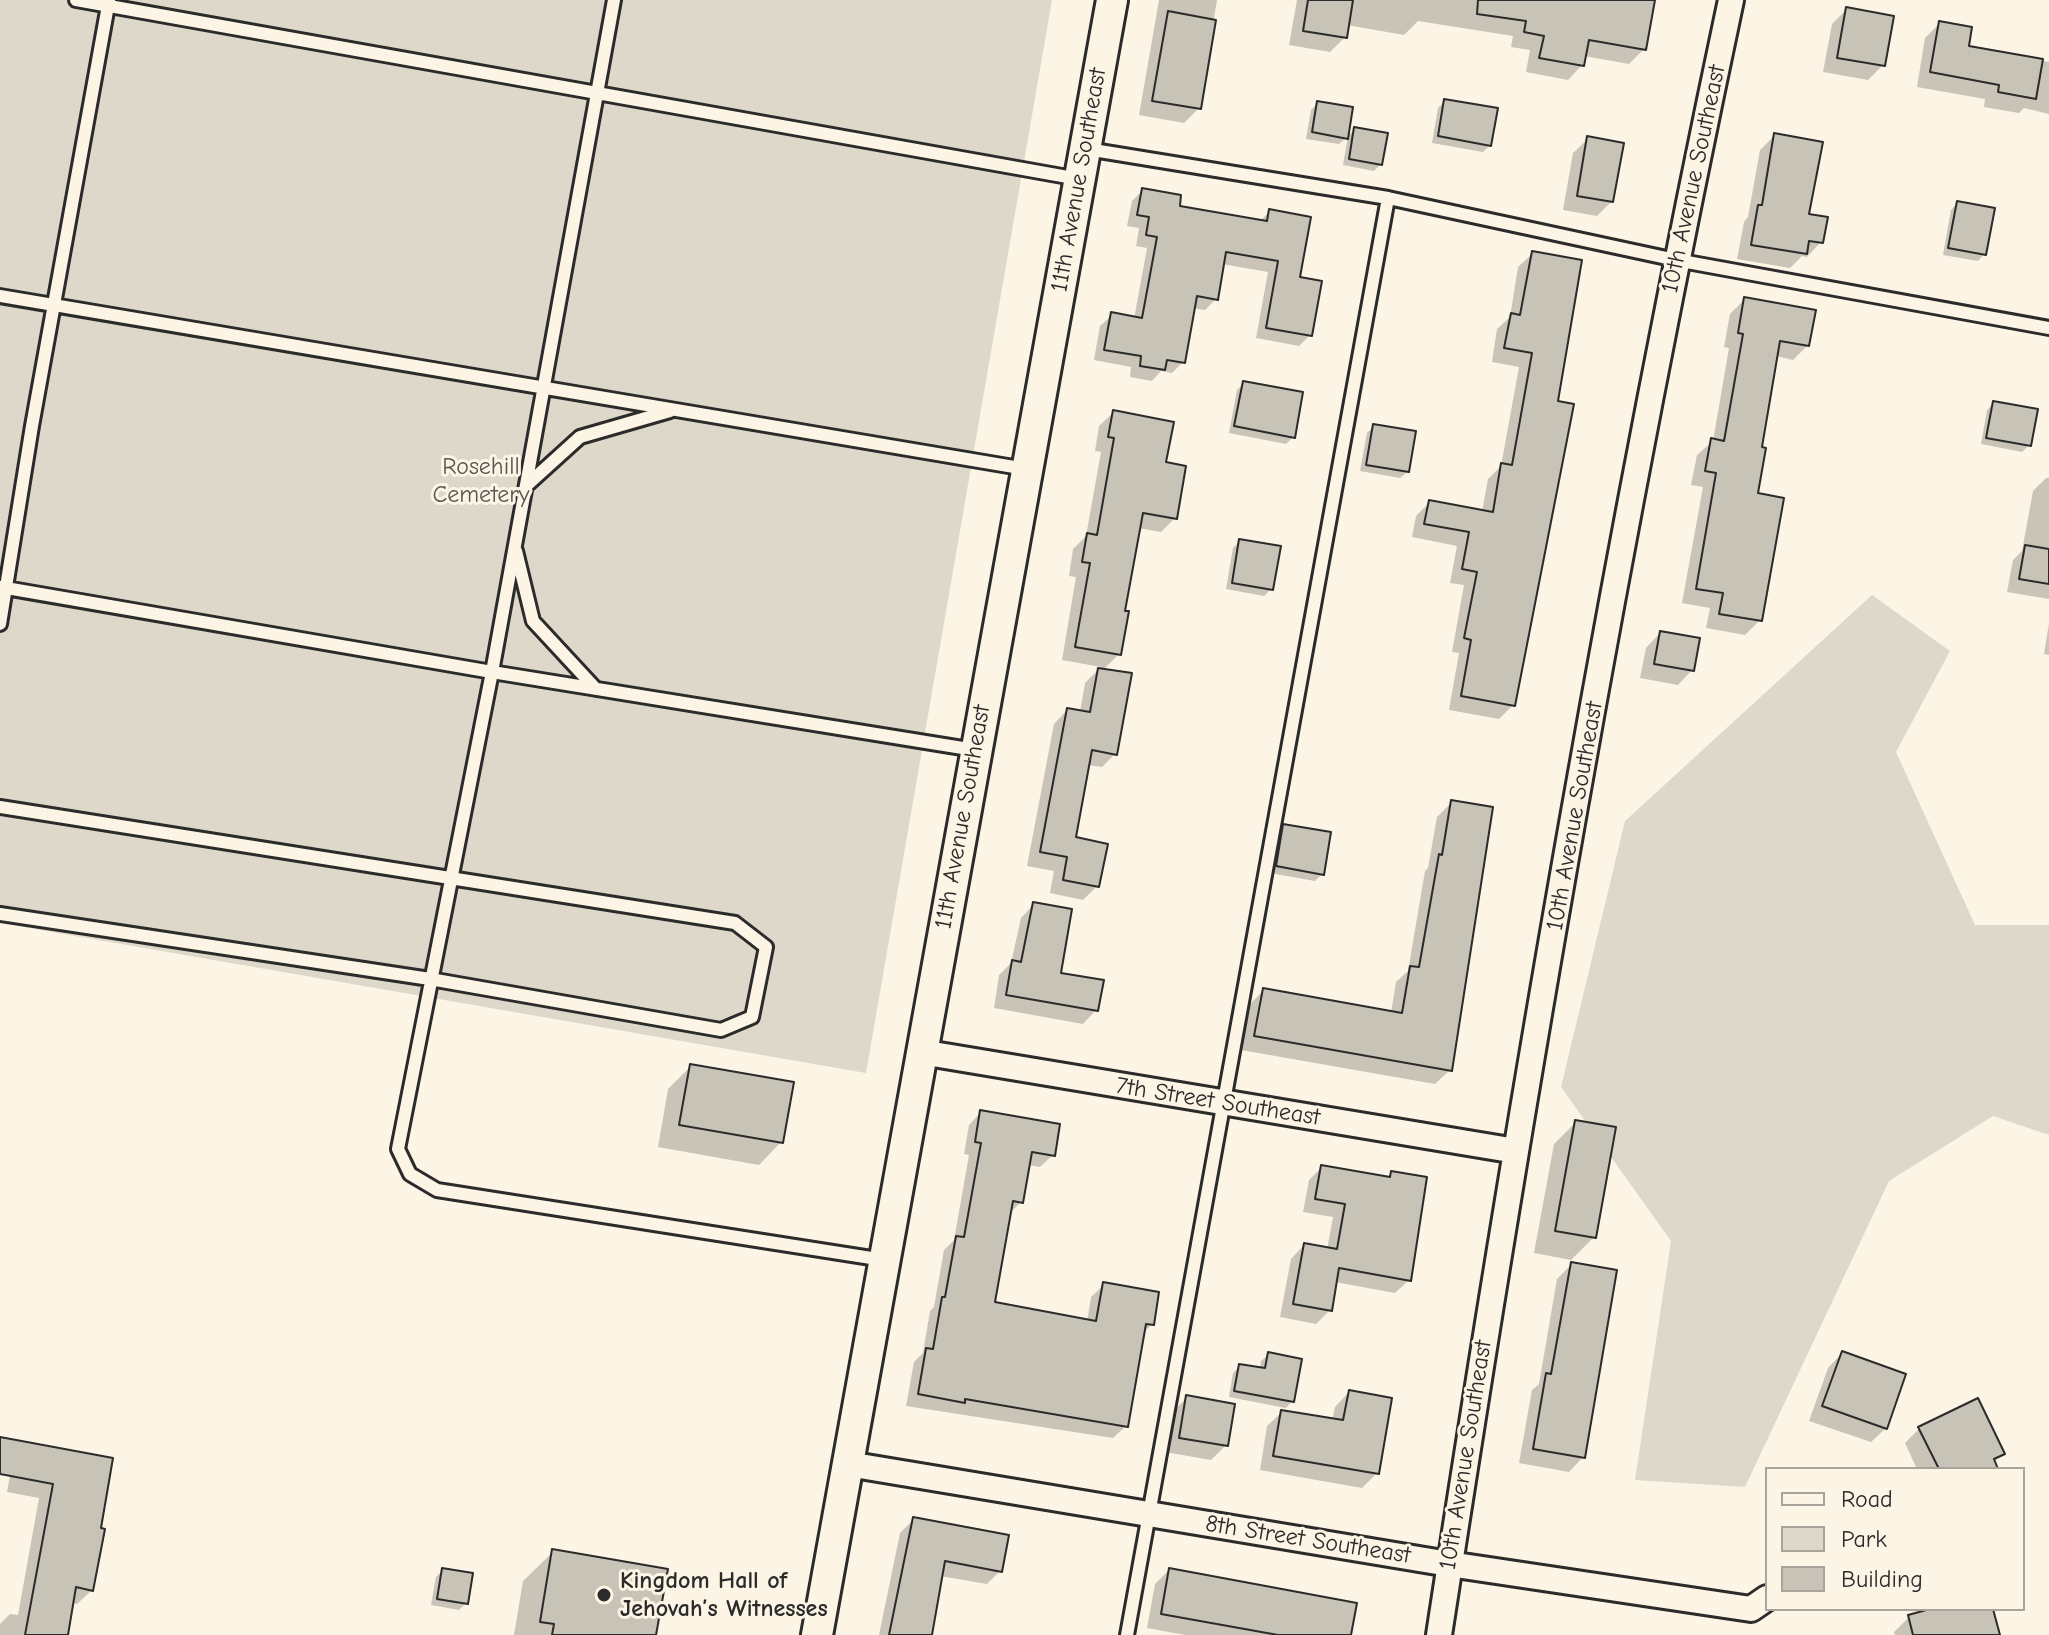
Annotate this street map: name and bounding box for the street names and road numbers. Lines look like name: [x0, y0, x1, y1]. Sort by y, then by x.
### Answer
street label: 10th Avenue Southeast: [1656, 62, 1732, 296]
street label: 11th Avenue Southeast: [1045, 66, 1113, 294]
street label: 10th Avenue Southeast: [1541, 699, 1609, 933]
street label: 11th Avenue Southeast: [929, 703, 997, 931]
street label: 7th Street Southeast: [1114, 1072, 1322, 1132]
street label: 10th Avenue Southeast: [1434, 1338, 1498, 1572]
street label: 8th Street Southeast: [1203, 1510, 1413, 1570]

